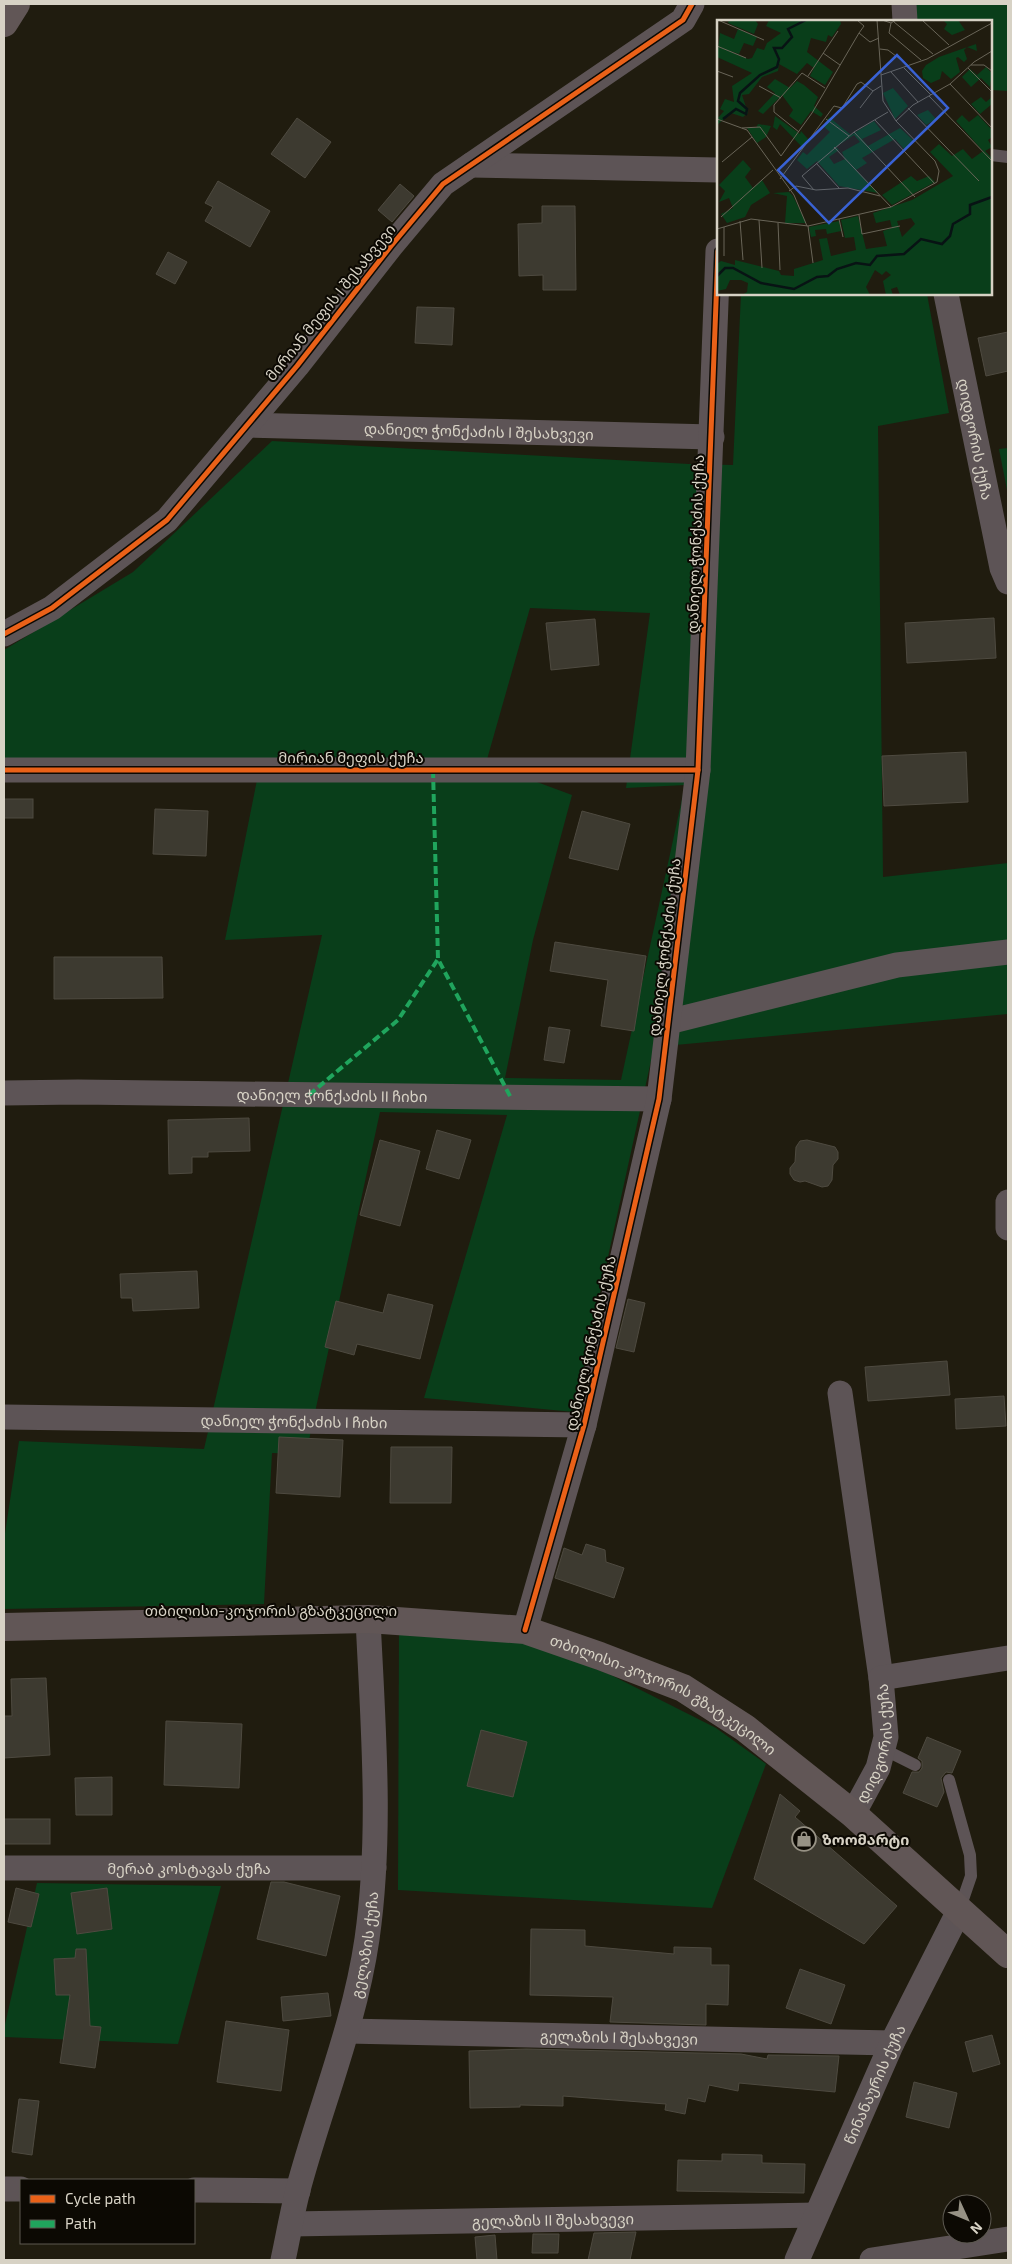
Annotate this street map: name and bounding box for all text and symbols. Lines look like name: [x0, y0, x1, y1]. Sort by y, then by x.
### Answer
inset map: [717, 20, 992, 295]
street label: მირიან მეფის I შესახვევი: [261, 220, 399, 385]
street label: დიდგორის ქუჩა: [953, 377, 997, 501]
street label: დანიელ ჭონქაძის I შესახვევი: [364, 419, 594, 444]
street label: დანიელ ჭონქაძის ქუჩა: [683, 454, 708, 634]
street label: მირიან მეფის ქუჩა: [278, 748, 424, 767]
street label: დანიელ ჭონქაძის ქუჩა: [644, 857, 685, 1037]
street label: დანიელ ჭონქაძის II ჩიხი: [236, 1085, 427, 1105]
street label: დანიელ ჭონქაძის ქუჩა: [561, 1254, 620, 1433]
street label: დანიელ ჭონქაძის I ჩიხი: [200, 1411, 388, 1431]
street label: თბილისი-კოჯორის გზატკეცილი: [145, 1601, 397, 1620]
street label: თბილისი-კოჯორის გზატკეცილი: [548, 1630, 780, 1759]
street label: დიდგორის ქუჩა: [852, 1683, 895, 1806]
shop icon: ზოომარტი: [791, 1826, 817, 1852]
place label: ზოომარტი: [822, 1830, 909, 1849]
street label: მერაბ კოსტავას ქუჩა: [107, 1859, 271, 1878]
street label: გელაზის ქუჩა: [347, 1891, 381, 2000]
street label: წინანაურის ქუჩა: [840, 2021, 909, 2147]
street label: გელაზის I შესახვევი: [540, 2026, 698, 2049]
legend: [20, 2179, 195, 2244]
text: Cycle path: [65, 2189, 136, 2207]
north arrow: [942, 2194, 992, 2244]
street label: გელაზის II შესახვევი: [472, 2209, 634, 2231]
text: Path: [65, 2214, 96, 2232]
text: N: [967, 2219, 986, 2238]

